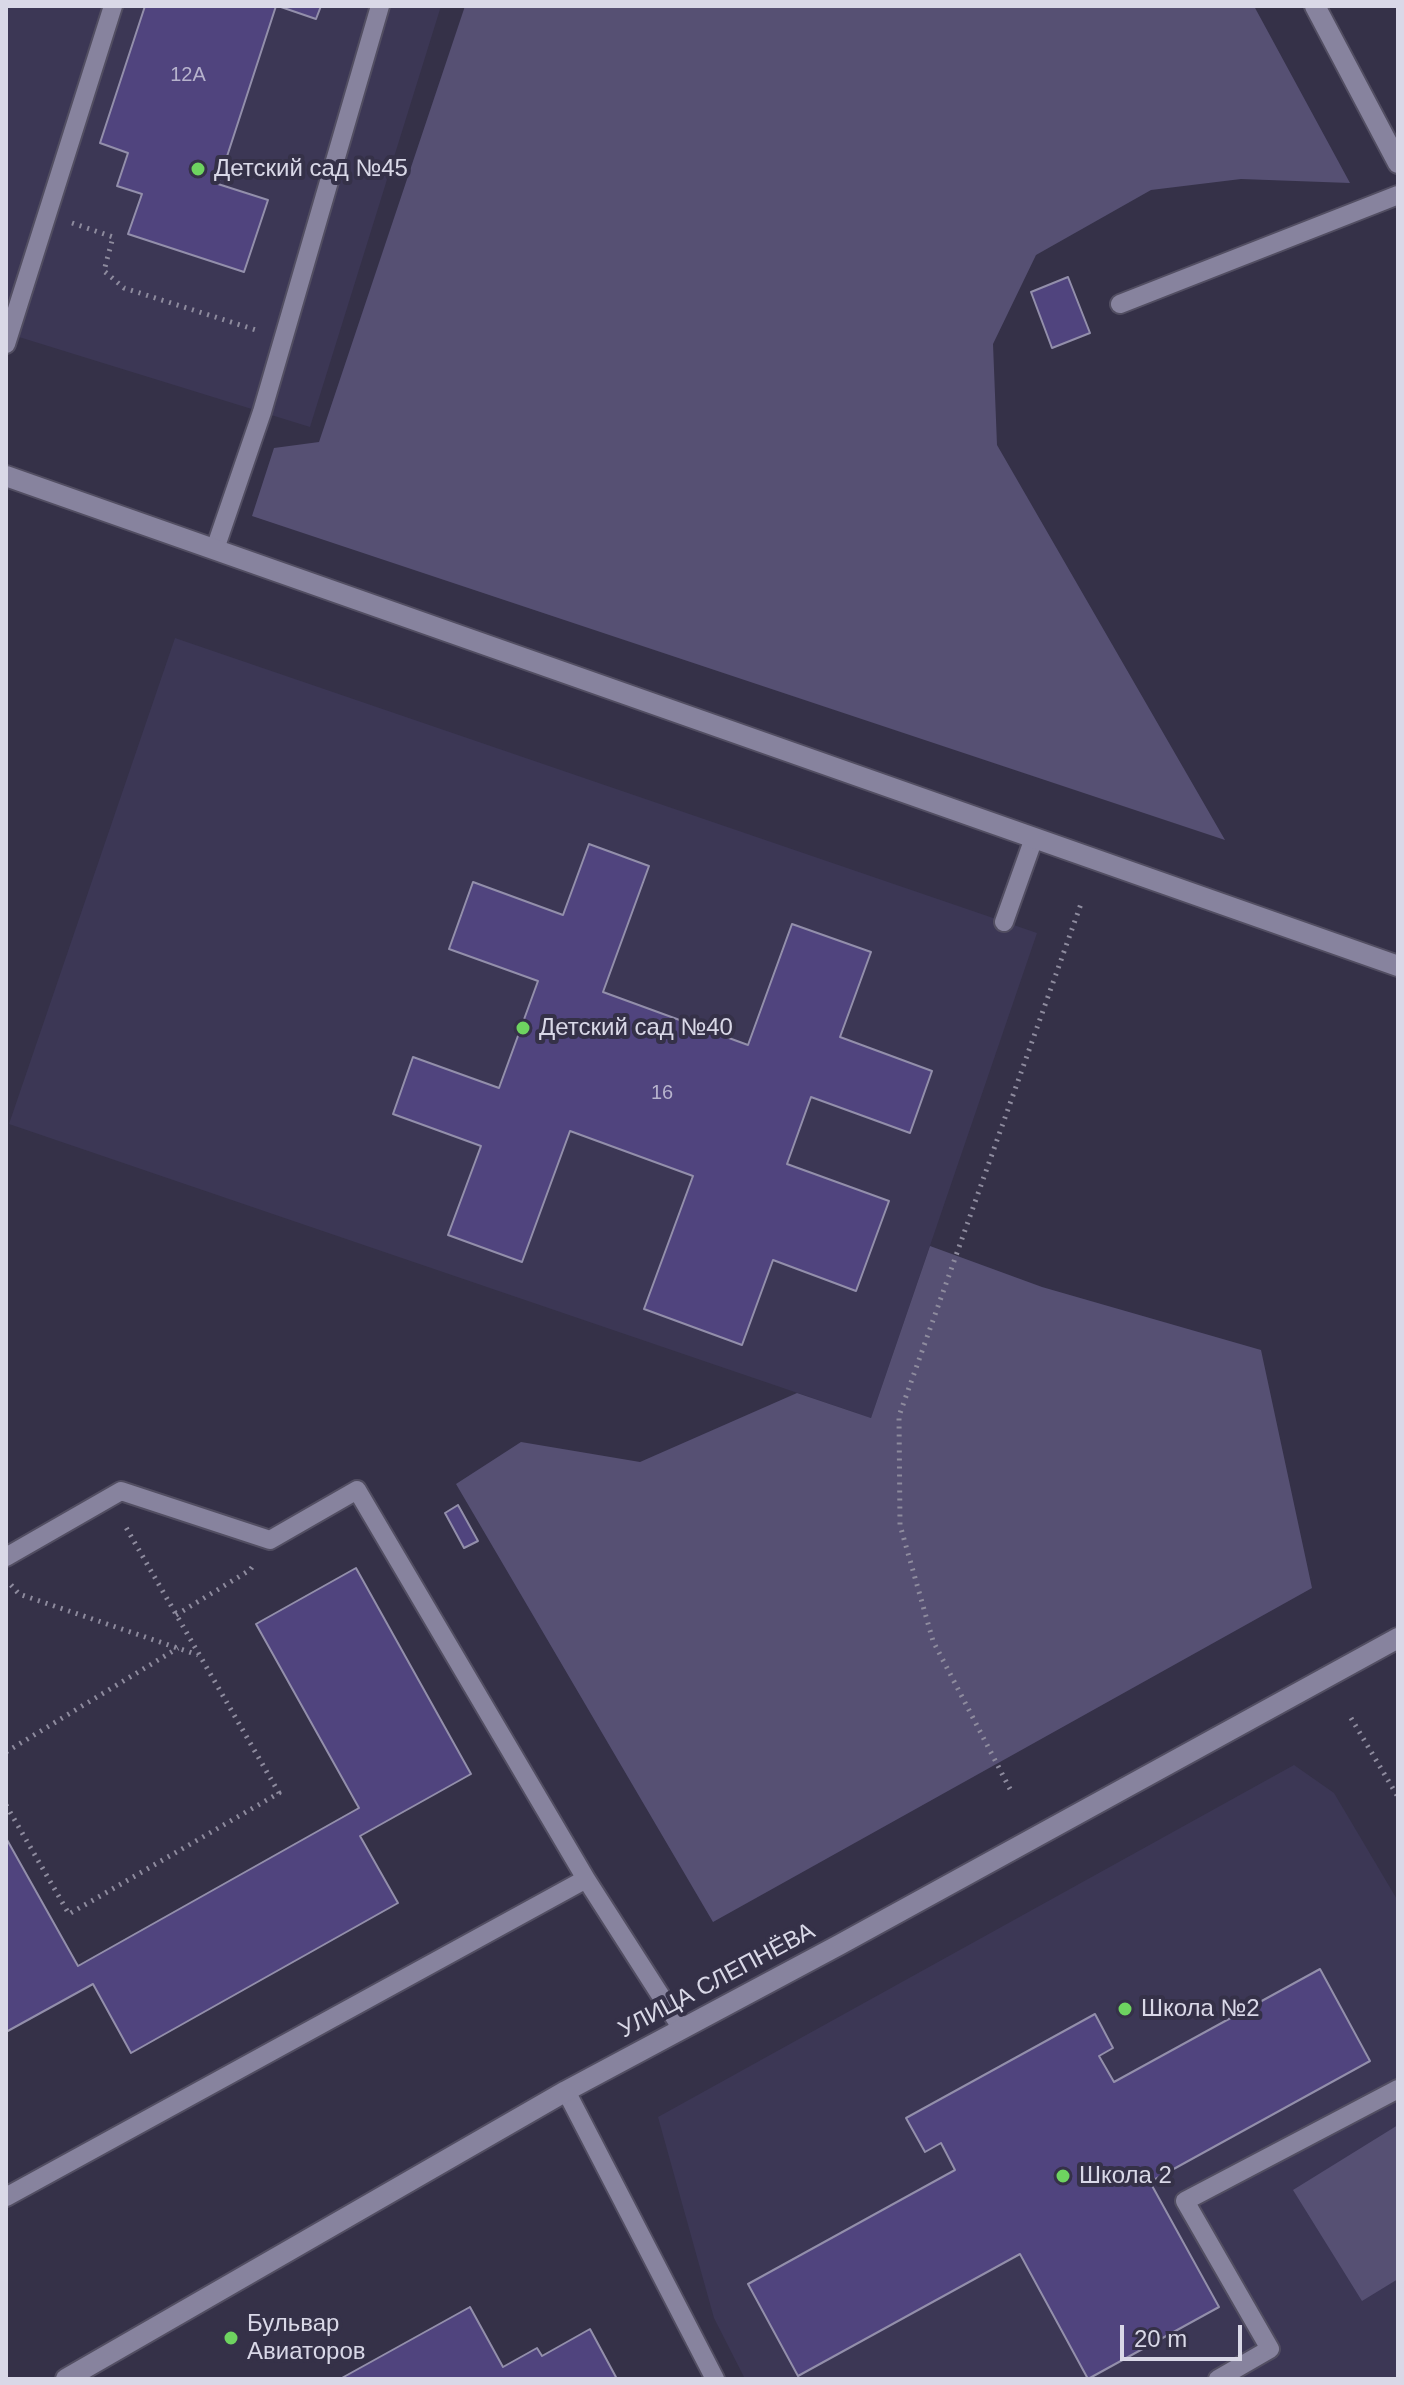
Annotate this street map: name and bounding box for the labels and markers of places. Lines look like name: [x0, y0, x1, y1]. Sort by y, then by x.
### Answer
place label: Детский сад №45: [214, 155, 408, 183]
marker: Детский сад №45: [189, 160, 207, 178]
place label: Детский сад №40: [539, 1014, 733, 1042]
marker: Детский сад №40: [514, 1019, 532, 1037]
place label: Школа №2: [1141, 1995, 1260, 2023]
marker: Школа №2: [1116, 2000, 1134, 2018]
place label: Школа 2: [1079, 2162, 1172, 2190]
marker: Школа 2: [1054, 2167, 1072, 2185]
place label: Бульвар Авиаторов: [247, 2310, 366, 2366]
marker: Бульвар Авиаторов: [222, 2329, 240, 2347]

